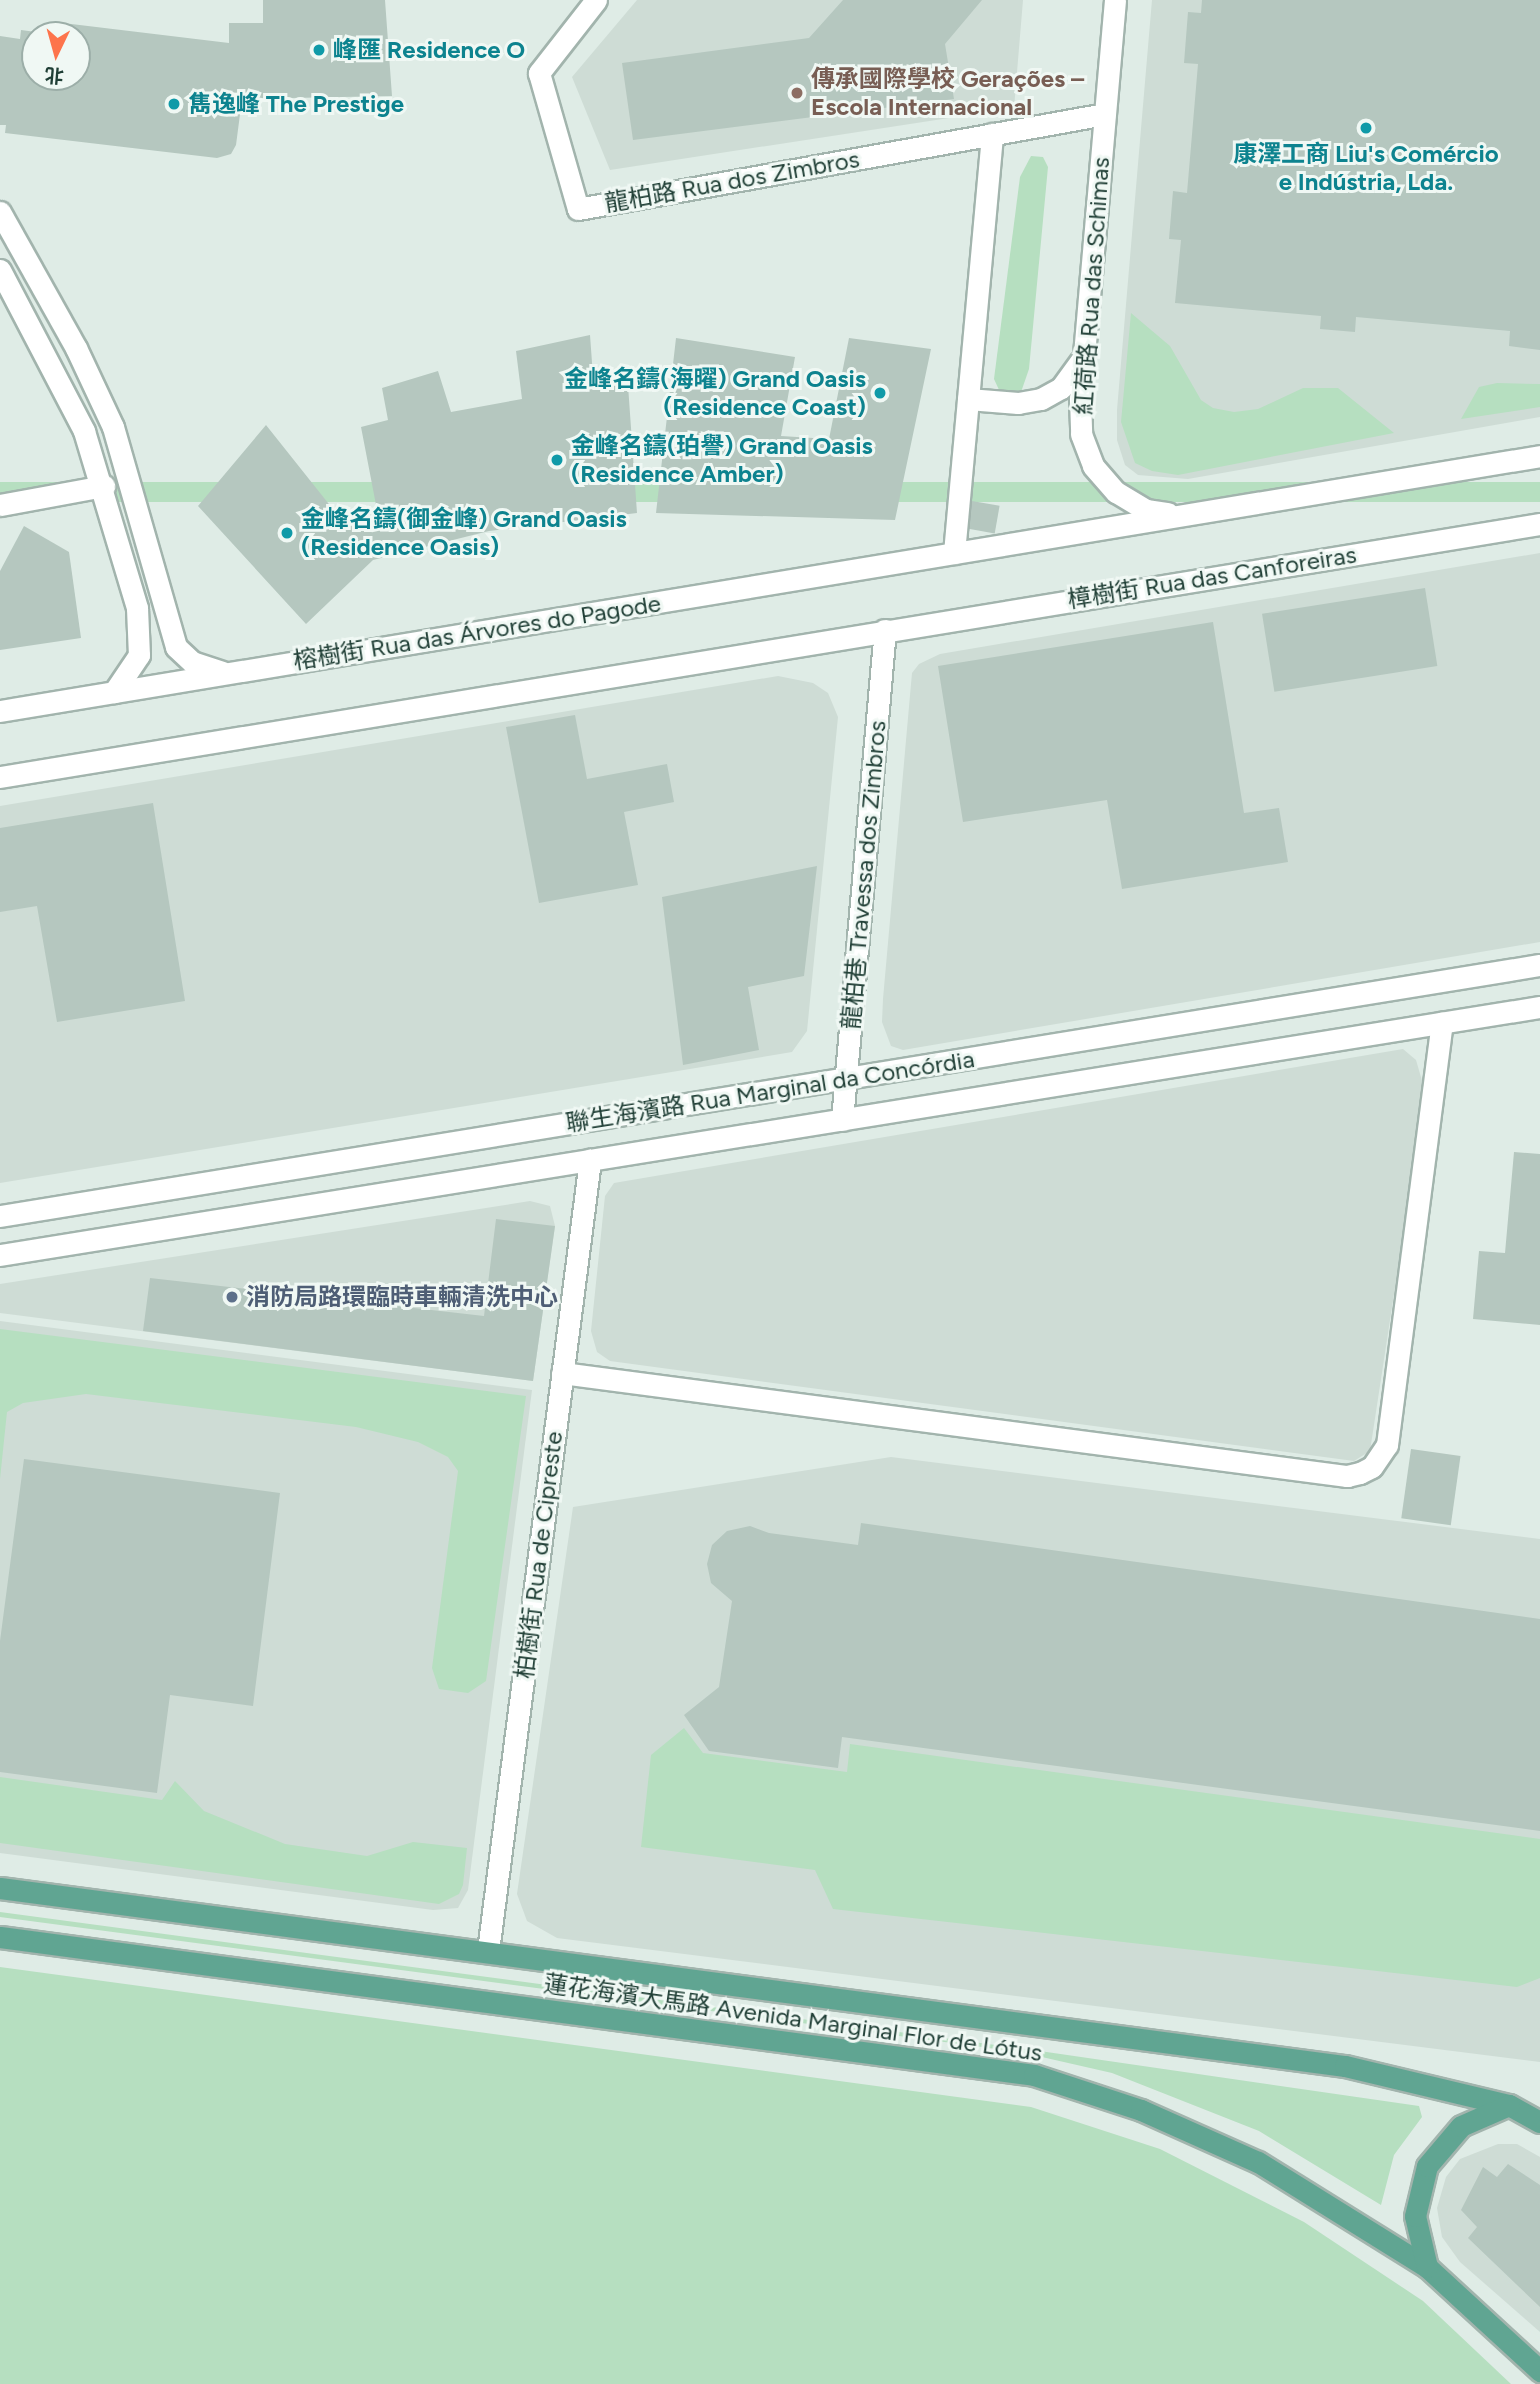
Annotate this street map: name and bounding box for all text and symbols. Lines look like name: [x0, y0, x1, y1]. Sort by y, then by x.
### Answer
north arrow: [21, 21, 91, 91]
place label: 峰匯 Residence O: [333, 36, 525, 64]
marker: 峰匯 Residence O: [311, 42, 327, 58]
text: 北: [44, 63, 65, 88]
place label: 傳承國際學校 Gerações – Escola Internacional: [811, 65, 1084, 121]
marker: 傳承國際學校 Gerações – Escola Internacional: [789, 85, 805, 101]
place label: 雋逸峰 The Prestige: [188, 90, 404, 118]
marker: 雋逸峰 The Prestige: [166, 96, 182, 112]
marker: 康澤工商 Liu's Comércio e Indústria, Lda.: [1358, 120, 1374, 136]
place label: 康澤工商 Liu's Comércio e Indústria, Lda.: [1233, 140, 1499, 196]
street label: 龍柏路 Rua dos Zimbros: [602, 144, 862, 218]
street label: 紅荷路 Rua das Schimas: [1069, 156, 1115, 416]
place label: 金峰名鑄(海曜) Grand Oasis (Residence Coast): [564, 365, 866, 421]
marker: 金峰名鑄(海曜) Grand Oasis (Residence Coast): [872, 385, 888, 401]
place label: 金峰名鑄(珀譽) Grand Oasis (Residence Amber): [571, 432, 873, 488]
marker: 金峰名鑄(珀譽) Grand Oasis (Residence Amber): [549, 452, 565, 468]
place label: 金峰名鑄(御金峰) Grand Oasis (Residence Oasis): [301, 505, 627, 561]
marker: 金峰名鑄(御金峰) Grand Oasis (Residence Oasis): [279, 525, 295, 541]
street label: 樟樹街 Rua das Canforeiras: [1066, 540, 1358, 614]
street label: 榕樹街 Rua das Árvores do Pagode: [291, 589, 663, 675]
street label: 龍柏巷 Travessa dos Zimbros: [836, 719, 892, 1031]
street label: 聯生海濱路 Rua Marginal da Concórdia: [564, 1044, 976, 1138]
place label: 消防局路環臨時車輛清洗中心: [246, 1283, 558, 1311]
marker: 消防局路環臨時車輛清洗中心: [224, 1289, 240, 1305]
street label: 柏樹街 Rua de Cipreste: [510, 1430, 568, 1680]
street label: 蓮花海濱大馬路 Avenida Marginal Flor de Lótus: [542, 1969, 1044, 2067]

